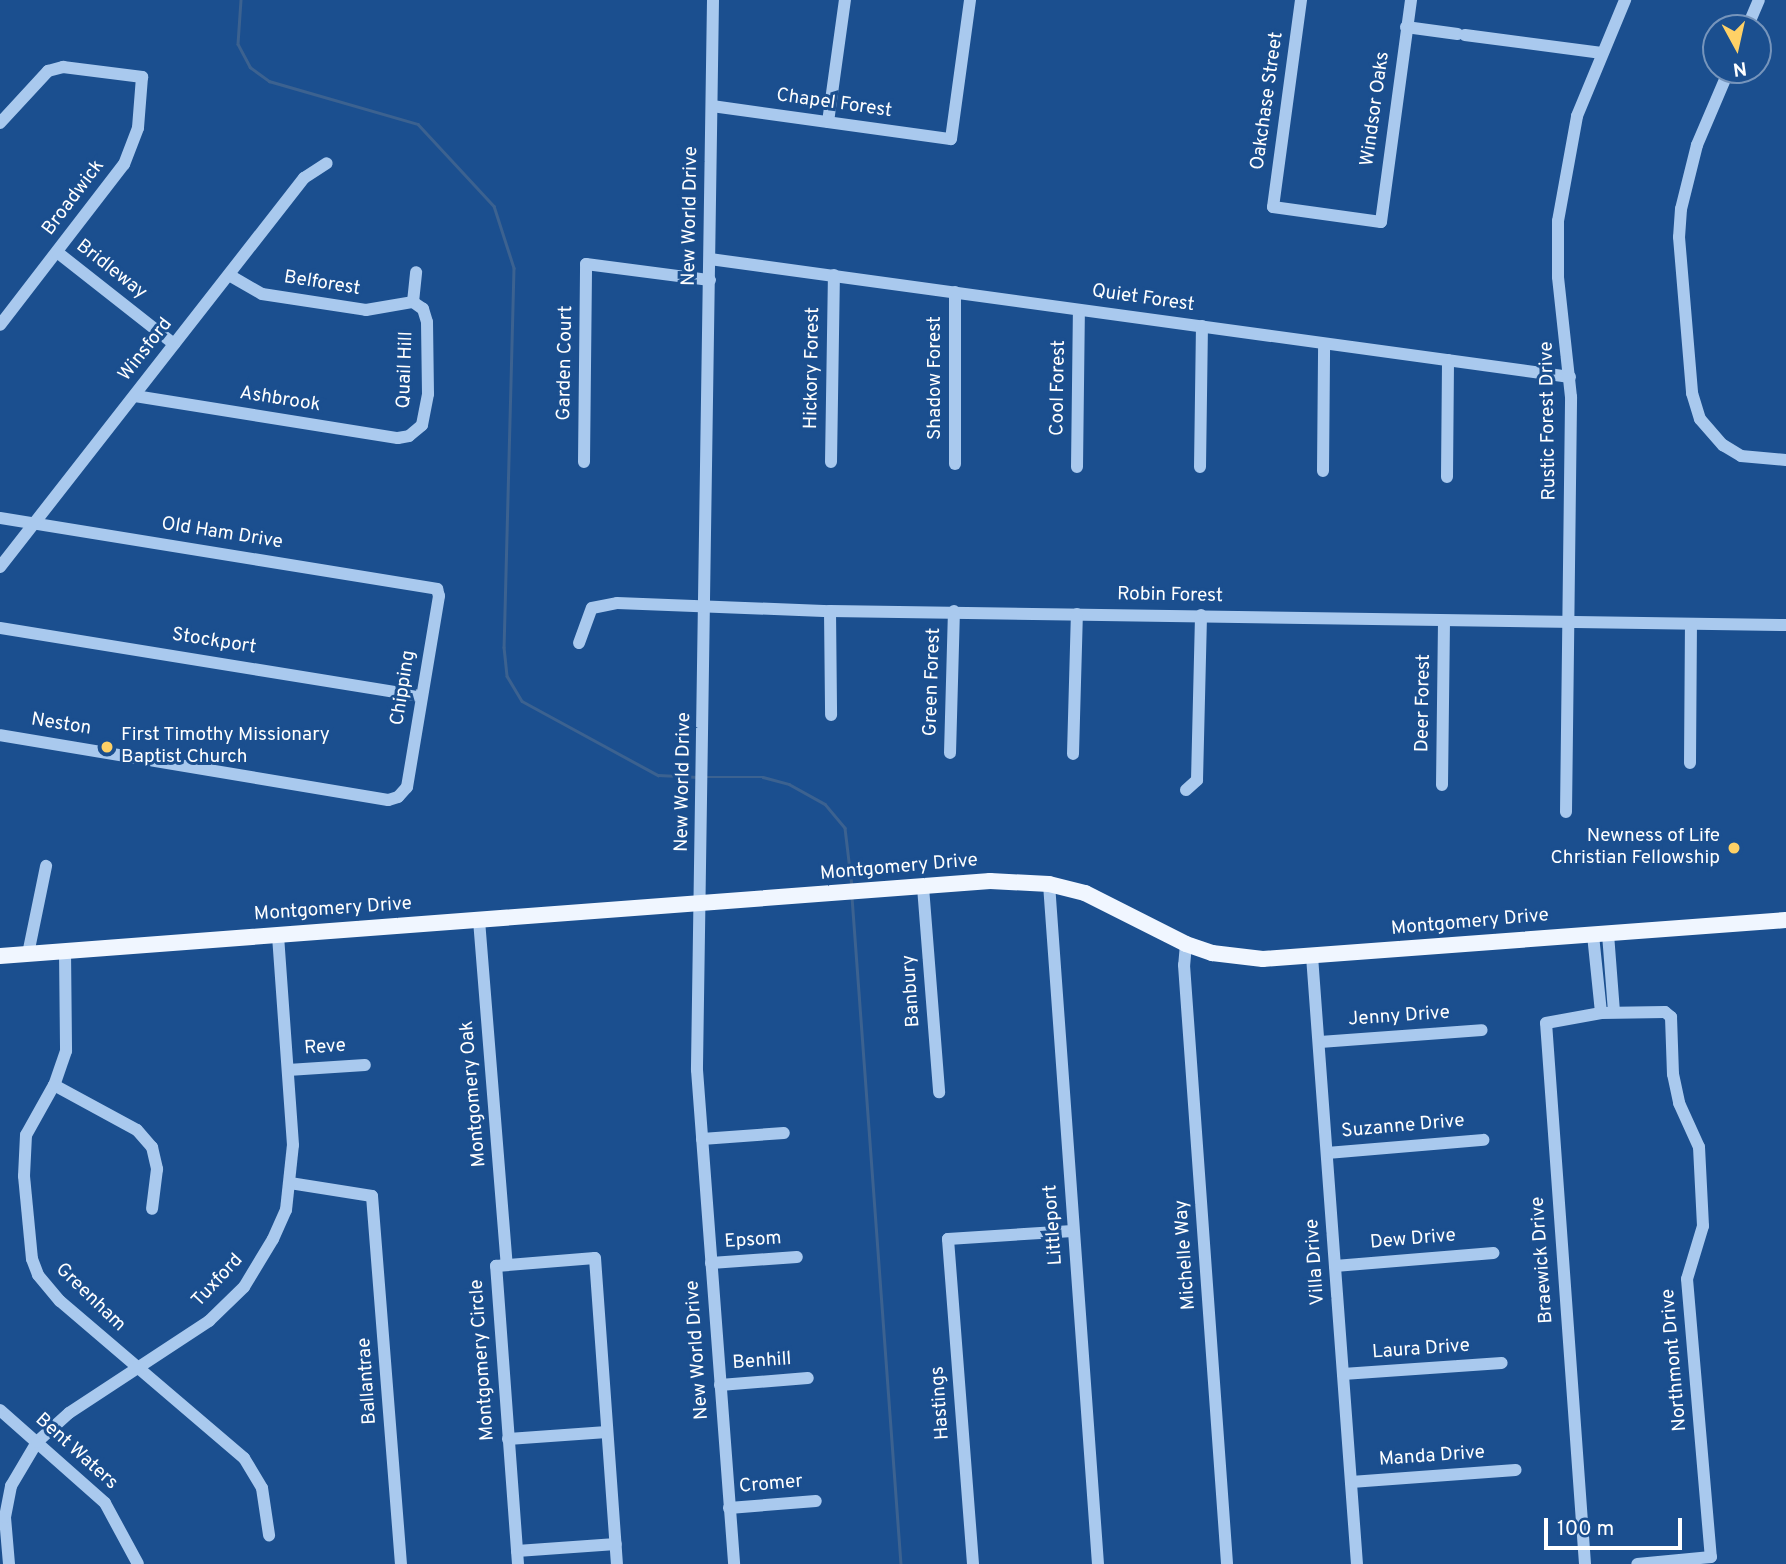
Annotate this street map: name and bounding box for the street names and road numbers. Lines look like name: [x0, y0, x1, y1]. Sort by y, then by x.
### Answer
street label: Oakchase Street: [1247, 31, 1289, 171]
street label: Windsor Oaks: [1357, 50, 1395, 168]
street label: Chapel Forest: [775, 85, 893, 123]
street label: New World Drive: [678, 146, 704, 286]
street label: Broadwick: [38, 156, 110, 240]
street label: Bridleway: [71, 235, 151, 305]
street label: Belforest: [282, 267, 362, 301]
street label: Quiet Forest: [1090, 281, 1196, 317]
street label: Garden Court: [554, 305, 578, 421]
street label: Hickory Forest: [801, 307, 825, 429]
street label: Winsford: [114, 314, 178, 386]
street label: Shadow Forest: [925, 316, 947, 440]
street label: Quail Hill: [393, 331, 419, 409]
street label: Cool Forest: [1047, 340, 1071, 436]
street label: Rustic Forest Drive: [1536, 341, 1562, 501]
street label: Ashbrook: [238, 382, 322, 418]
street label: Old Ham Drive: [160, 513, 284, 555]
street label: Robin Forest: [1117, 584, 1223, 608]
street label: Stockport: [170, 624, 258, 660]
street label: Green Forest: [920, 627, 946, 737]
street label: Chipping: [387, 649, 421, 727]
street label: Deer Forest: [1412, 654, 1436, 752]
street label: Neston: [29, 709, 93, 741]
street label: New World Drive: [671, 712, 697, 852]
street label: Montgomery Drive: [819, 850, 979, 886]
street label: Montgomery Drive: [253, 893, 413, 927]
street label: Montgomery Drive: [1390, 905, 1550, 941]
street label: Banbury: [898, 954, 926, 1028]
street label: Jenny Drive: [1347, 1002, 1451, 1032]
street label: Montgomery Oak: [456, 1020, 492, 1168]
street label: Reve: [303, 1035, 347, 1061]
street label: Suzanne Drive: [1340, 1110, 1466, 1144]
street label: Littleport: [1040, 1184, 1068, 1266]
street label: Braewick Drive: [1527, 1196, 1559, 1324]
street label: Michelle Way: [1171, 1199, 1201, 1311]
street label: Villa Drive: [1302, 1218, 1330, 1306]
street label: Dew Drive: [1369, 1225, 1457, 1255]
street label: Epsom: [724, 1228, 782, 1254]
street label: Tuxford: [188, 1250, 248, 1312]
street label: Greenham: [50, 1259, 130, 1337]
street label: Montgomery Circle: [466, 1278, 500, 1442]
street label: New World Drive: [682, 1279, 714, 1421]
street label: Northmont Drive: [1657, 1288, 1693, 1432]
street label: Laura Drive: [1371, 1335, 1471, 1365]
street label: Ballantrae: [354, 1337, 382, 1425]
street label: Benhill: [732, 1349, 792, 1375]
street label: Hastings: [927, 1365, 955, 1441]
street label: Bent Waters: [30, 1409, 122, 1495]
street label: Manda Drive: [1378, 1442, 1486, 1472]
street label: Cromer: [738, 1471, 804, 1499]

